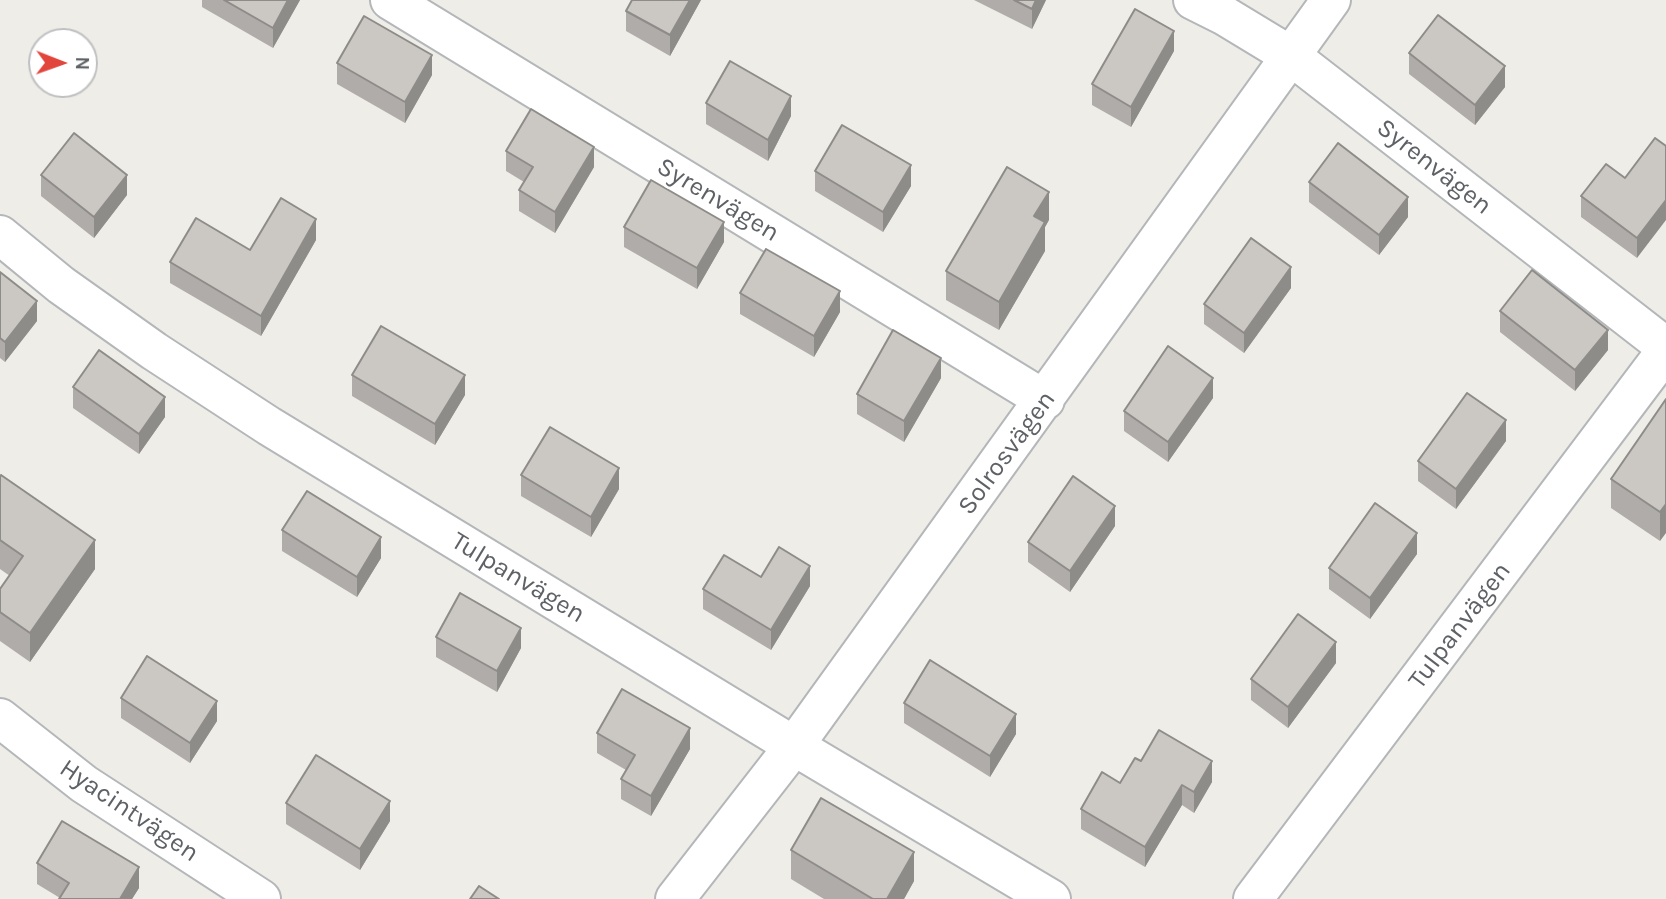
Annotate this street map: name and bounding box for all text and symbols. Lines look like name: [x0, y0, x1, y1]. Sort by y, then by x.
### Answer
north arrow: [28, 28, 98, 98]
text: N: [71, 56, 93, 70]
street label: Syrenvägen: [1370, 112, 1498, 222]
street label: Syrenvägen: [651, 151, 785, 249]
street label: Solrosvägen: [952, 385, 1062, 521]
street label: Tulpanvägen: [445, 526, 591, 630]
street label: Tulpanvägen: [1402, 556, 1518, 696]
street label: Hyacintvägen: [53, 753, 205, 869]

